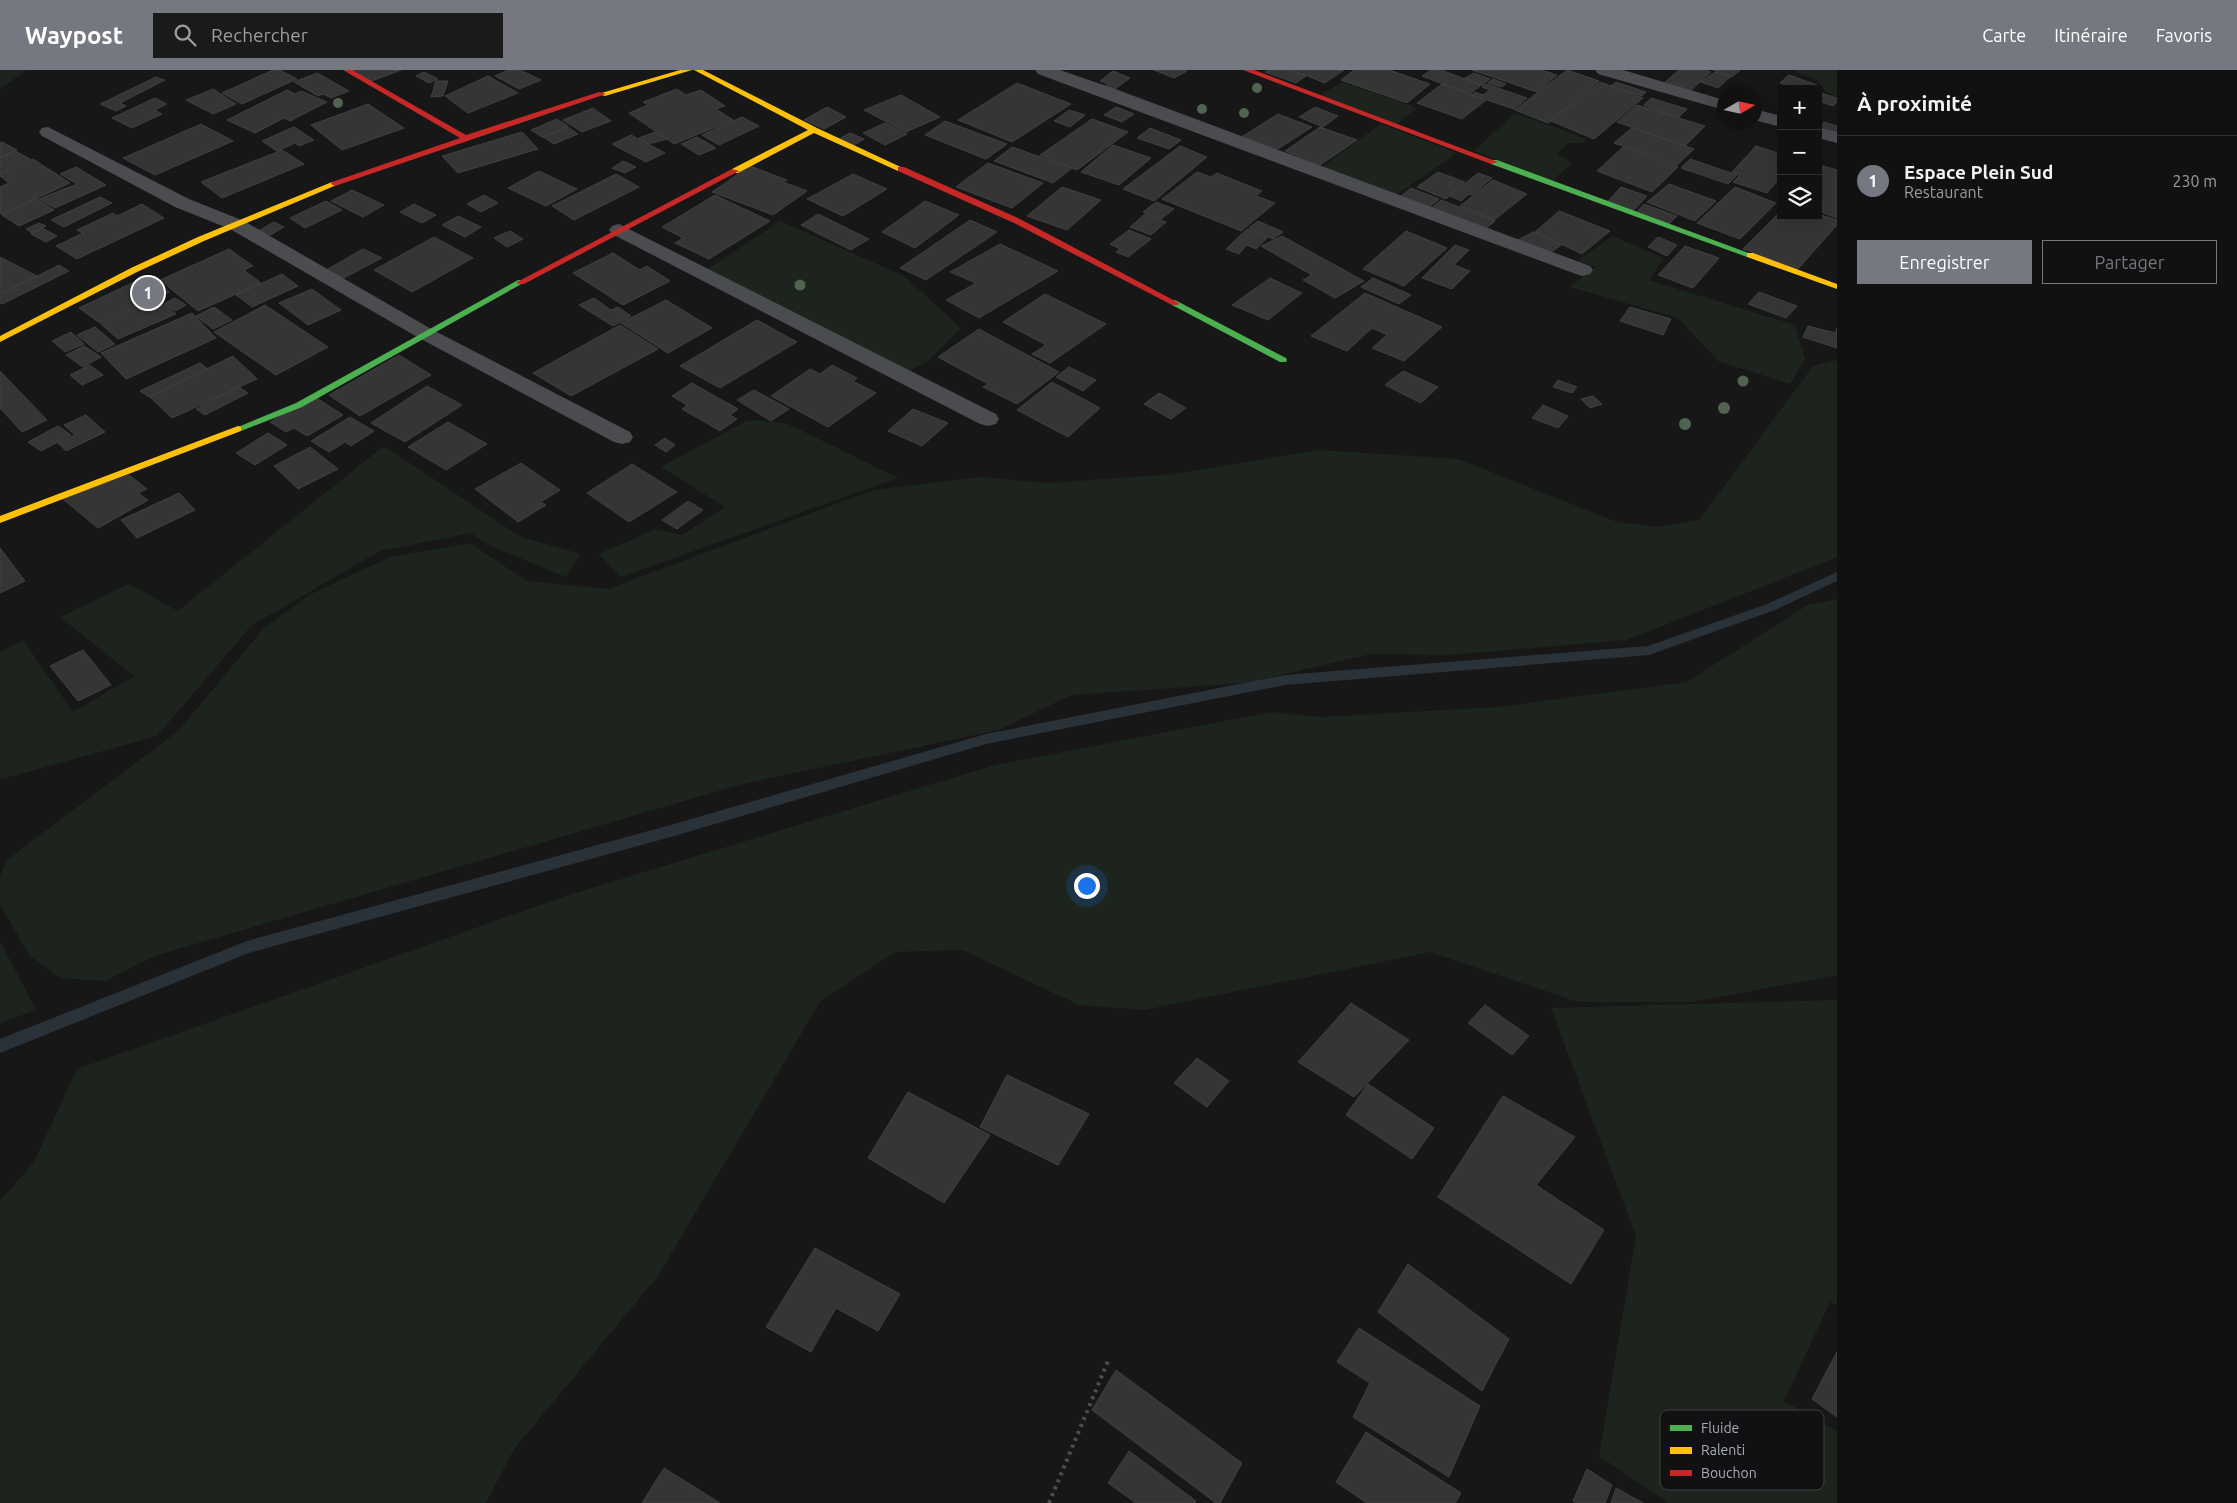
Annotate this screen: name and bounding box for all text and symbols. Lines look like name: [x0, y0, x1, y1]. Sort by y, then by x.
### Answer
search box: [153, 13, 503, 58]
icon: search: [171, 21, 199, 49]
text: Waypost: [25, 22, 123, 49]
text: Rechercher: [211, 24, 308, 46]
text: Carte: [1982, 25, 2026, 45]
text: Itinéraire: [2054, 25, 2128, 45]
text: Favoris: [2156, 25, 2212, 45]
north arrow: [1717, 85, 1762, 130]
map controls: [1777, 85, 1822, 220]
button: +: [1777, 85, 1822, 130]
text: À proximité: [1857, 91, 1972, 115]
button: −: [1777, 130, 1822, 175]
text: Espace Plein Sud: [1904, 161, 2053, 183]
text: 1: [1868, 172, 1878, 190]
text: 230 m: [2172, 172, 2217, 190]
button: layers: [1777, 175, 1822, 220]
text: Restaurant: [1904, 183, 1983, 201]
button: Enregistrer: [1857, 240, 2032, 284]
button: Partager: [2042, 240, 2217, 284]
pin: 1: [132, 274, 164, 312]
your location: [1074, 873, 1100, 899]
legend: [1660, 1410, 1824, 1490]
text: Fluide: [1701, 1420, 1739, 1436]
text: Ralenti: [1701, 1442, 1745, 1458]
text: Bouchon: [1701, 1465, 1757, 1481]

